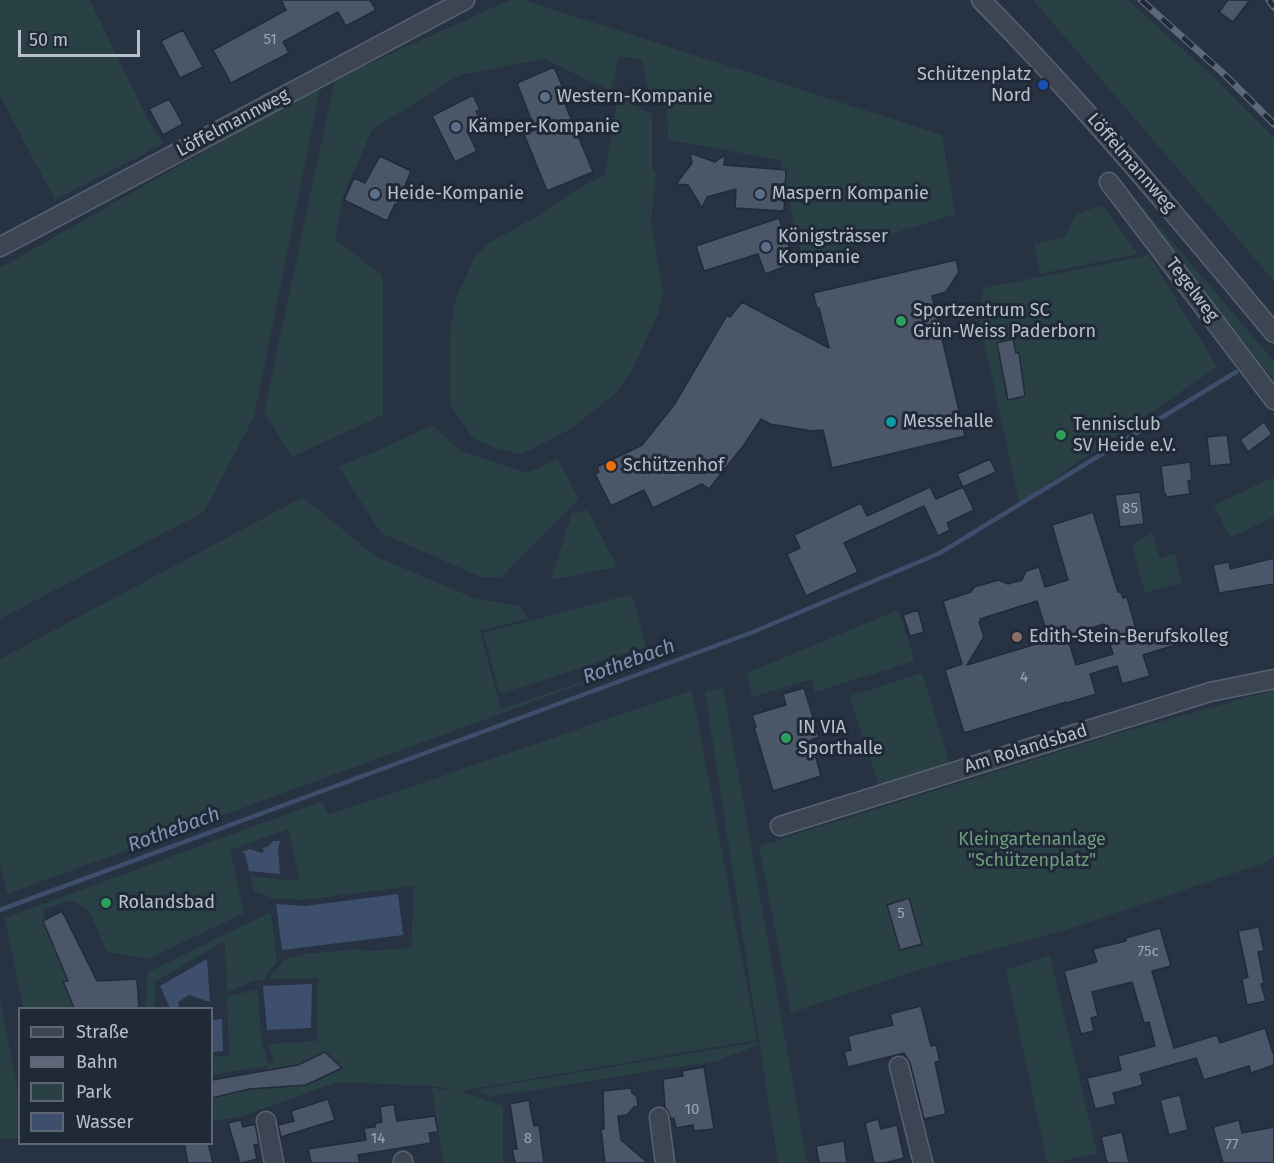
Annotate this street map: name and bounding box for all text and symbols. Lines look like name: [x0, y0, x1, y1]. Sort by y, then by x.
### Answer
scale bar: [21, 18, 142, 56]
text: 50 m: [29, 29, 68, 51]
house number: 51: [263, 31, 277, 49]
place label: Schützenplatz Nord: [917, 64, 1031, 106]
marker: Schützenplatz Nord: [1036, 78, 1050, 92]
street label: Löffelmannweg: [173, 84, 293, 162]
place label: Western-Kompanie: [557, 86, 713, 108]
marker: Western-Kompanie: [538, 90, 552, 104]
street label: Löffelmannweg: [1082, 109, 1180, 217]
place label: Kämper-Kompanie: [468, 116, 620, 138]
marker: Kämper-Kompanie: [449, 120, 463, 134]
place label: Heide-Kompanie: [387, 183, 524, 205]
place label: Maspern Kompanie: [772, 183, 929, 205]
marker: Heide-Kompanie: [368, 187, 382, 201]
marker: Maspern Kompanie: [753, 187, 767, 201]
place label: Königsträsser Kompanie: [778, 226, 888, 268]
marker: Königsträsser Kompanie: [759, 240, 773, 254]
street label: Tegelweg: [1161, 254, 1223, 326]
place label: Sportzentrum SC Grün-Weiss Paderborn: [913, 300, 1096, 342]
marker: Sportzentrum SC Grün-Weiss Paderborn: [894, 314, 908, 328]
place label: Messehalle: [903, 411, 994, 433]
place label: Tennisclub SV Heide e.V.: [1073, 414, 1176, 456]
marker: Messehalle: [884, 415, 898, 429]
marker: Tennisclub SV Heide e.V.: [1054, 428, 1068, 442]
place label: Schützenhof: [623, 455, 724, 477]
marker: Schützenhof: [604, 459, 618, 473]
house number: 85: [1122, 500, 1138, 518]
place label: Edith-Stein-Berufskolleg: [1029, 626, 1228, 648]
marker: Edith-Stein-Berufskolleg: [1010, 630, 1024, 644]
water label: Rothebach: [580, 634, 678, 690]
house number: 4: [1020, 669, 1028, 687]
place label: IN VIA Sporthalle: [798, 717, 883, 760]
street label: Am Rolandsbad: [962, 720, 1090, 778]
marker: IN VIA Sporthalle: [779, 731, 793, 745]
water label: Rothebach: [125, 802, 223, 858]
park label: Kleingartenanlage "Schützenplatz": [958, 829, 1106, 872]
place label: Rolandsbad: [118, 892, 215, 914]
marker: Rolandsbad: [99, 896, 113, 910]
house number: 5: [897, 905, 905, 923]
house number: 75c: [1137, 943, 1159, 961]
legend: [18, 1007, 213, 1145]
text: Straße: [76, 1021, 129, 1043]
text: Bahn: [76, 1051, 118, 1073]
text: Park: [76, 1081, 111, 1103]
house number: 10: [685, 1101, 699, 1119]
text: Wasser: [76, 1111, 133, 1133]
house number: 14: [371, 1130, 385, 1148]
house number: 8: [524, 1130, 532, 1148]
house number: 77: [1225, 1136, 1239, 1154]

